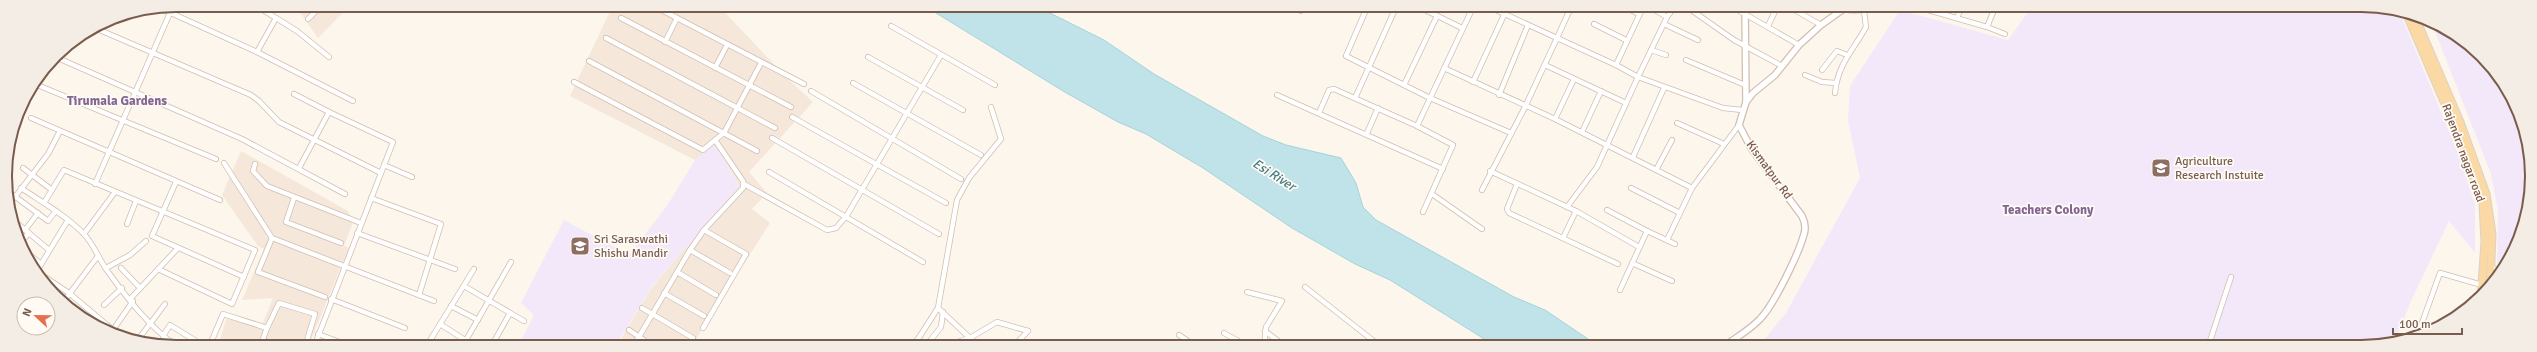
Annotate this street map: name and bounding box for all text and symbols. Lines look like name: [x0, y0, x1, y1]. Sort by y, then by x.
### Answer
district label: Tirumala Gardens: [67, 93, 167, 109]
street label: Rajendra nagar road: [2438, 102, 2488, 204]
street label: Kismatpur Rd: [1743, 138, 1795, 202]
place label: Agriculture Research Instuite: [2175, 154, 2264, 183]
water label: Esi River: [1250, 156, 1300, 196]
school or university icon: Agriculture Research Instuite: [2150, 157, 2172, 179]
district label: Teachers Colony: [2003, 202, 2094, 218]
place label: Sri Saraswathi Shishu Mandir: [594, 232, 668, 261]
school or university icon: Sri Saraswathi Shishu Mandir: [569, 235, 591, 257]
north arrow: [16, 296, 56, 336]
text: N: [20, 306, 35, 318]
scale bar: [2393, 310, 2462, 336]
text: 100 m: [2399, 317, 2431, 332]

